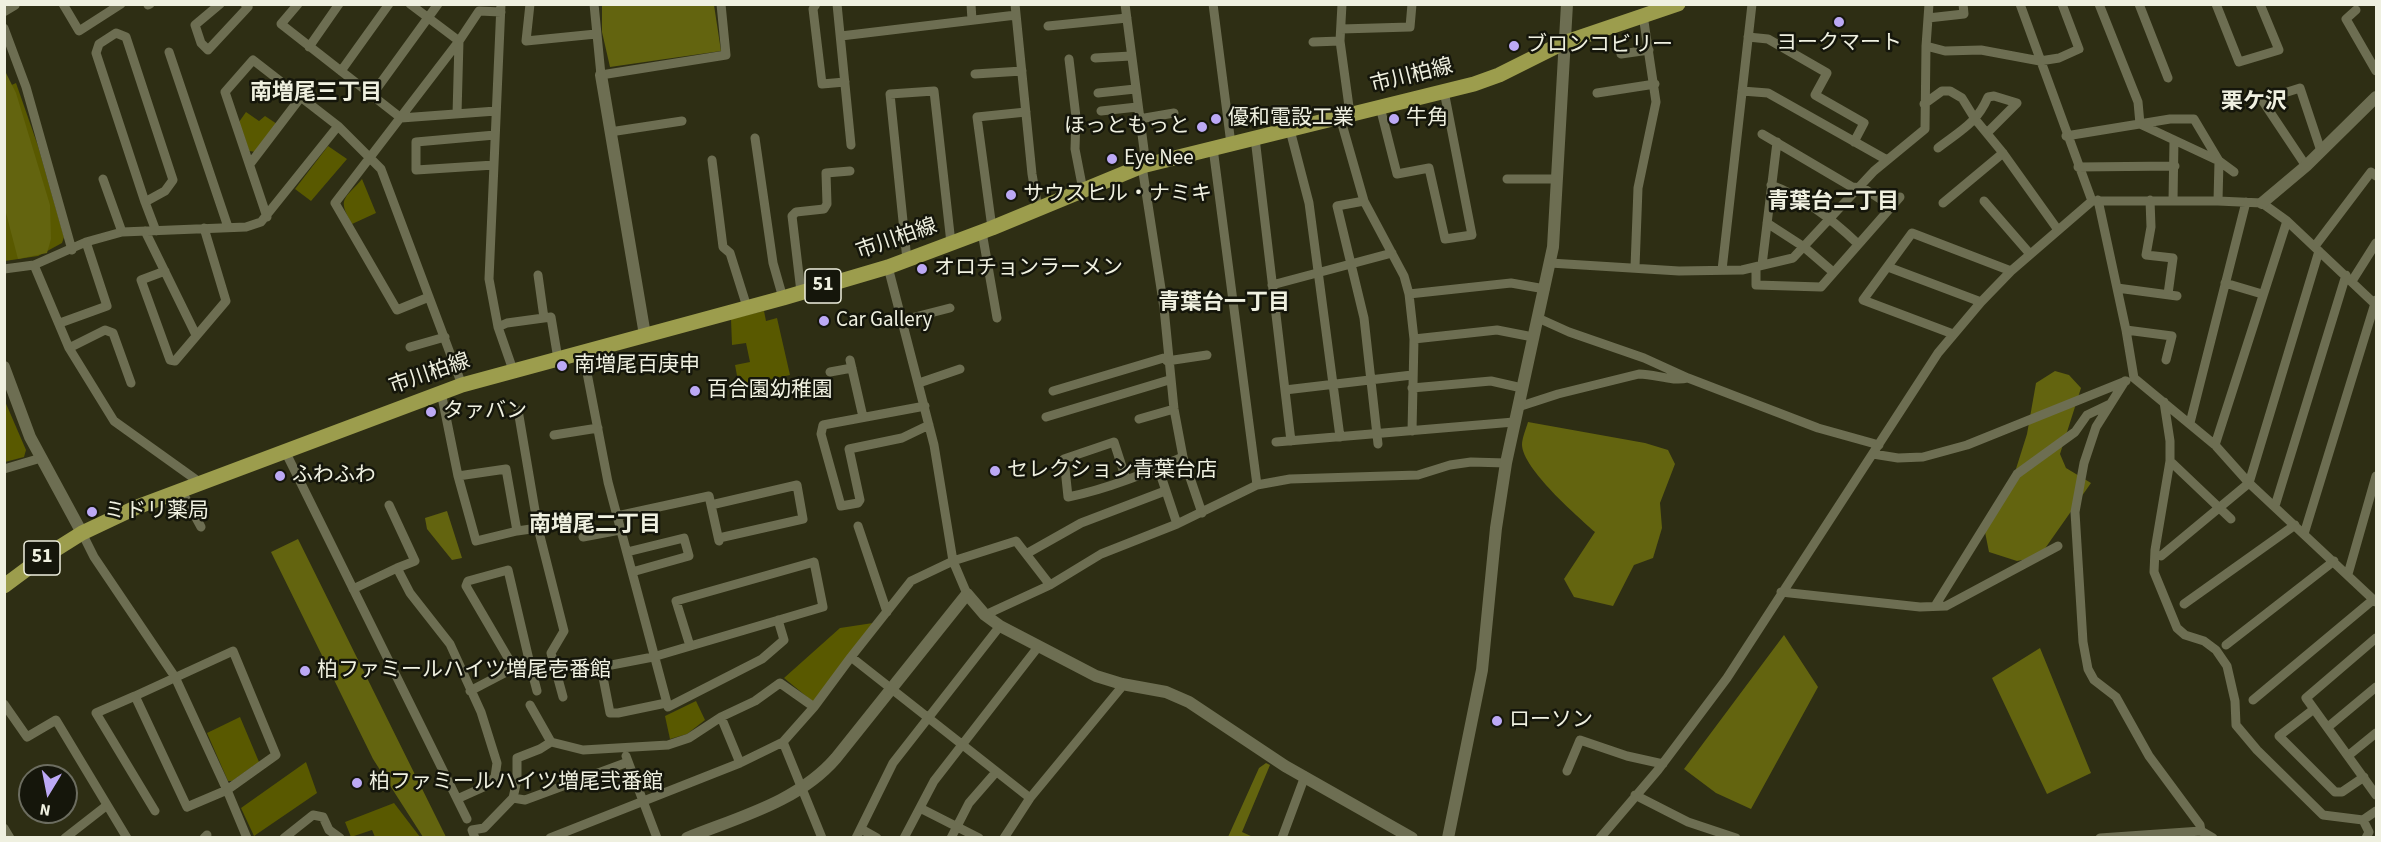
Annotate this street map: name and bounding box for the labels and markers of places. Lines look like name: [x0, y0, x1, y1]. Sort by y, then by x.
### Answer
marker: ヨークマート: [1832, 15, 1846, 29]
place label: ヨークマート: [1776, 31, 1902, 57]
place label: ブロンコビリー: [1526, 33, 1673, 59]
marker: ブロンコビリー: [1507, 39, 1521, 53]
place label: 優和電設工業: [1228, 106, 1354, 132]
place label: 牛角: [1406, 106, 1448, 132]
marker: 優和電設工業: [1209, 112, 1223, 126]
marker: 牛角: [1387, 112, 1401, 126]
place label: ほっともっと: [1064, 114, 1190, 140]
marker: ほっともっと: [1195, 120, 1209, 134]
place label: Eye Nee: [1124, 146, 1194, 172]
marker: Eye Nee: [1105, 152, 1119, 166]
place label: サウスヒル・ナミキ: [1023, 182, 1212, 208]
marker: サウスヒル・ナミキ: [1004, 188, 1018, 202]
place label: オロチョンラーメン: [934, 256, 1123, 282]
marker: オロチョンラーメン: [915, 262, 929, 276]
place label: Car Gallery: [836, 308, 932, 334]
marker: Car Gallery: [817, 314, 831, 328]
place label: 南増尾百庚申: [574, 353, 700, 379]
marker: 南増尾百庚申: [555, 359, 569, 373]
place label: 百合園幼稚園: [707, 378, 833, 404]
marker: 百合園幼稚園: [688, 384, 702, 398]
place label: タァバン: [443, 399, 527, 425]
marker: タァバン: [424, 405, 438, 419]
place label: セレクション青葉台店: [1007, 458, 1217, 484]
place label: ふわふわ: [292, 463, 376, 489]
marker: セレクション青葉台店: [988, 464, 1002, 478]
marker: ふわふわ: [273, 469, 287, 483]
place label: ミドリ薬局: [104, 499, 209, 525]
marker: ミドリ薬局: [85, 505, 99, 519]
place label: 柏ファミールハイツ増尾壱番館: [317, 658, 611, 684]
marker: 柏ファミールハイツ増尾壱番館: [298, 664, 312, 678]
place label: ローソン: [1509, 708, 1593, 734]
marker: ローソン: [1490, 714, 1504, 728]
place label: 柏ファミールハイツ増尾弐番館: [369, 770, 663, 796]
marker: 柏ファミールハイツ増尾弐番館: [350, 776, 364, 790]

